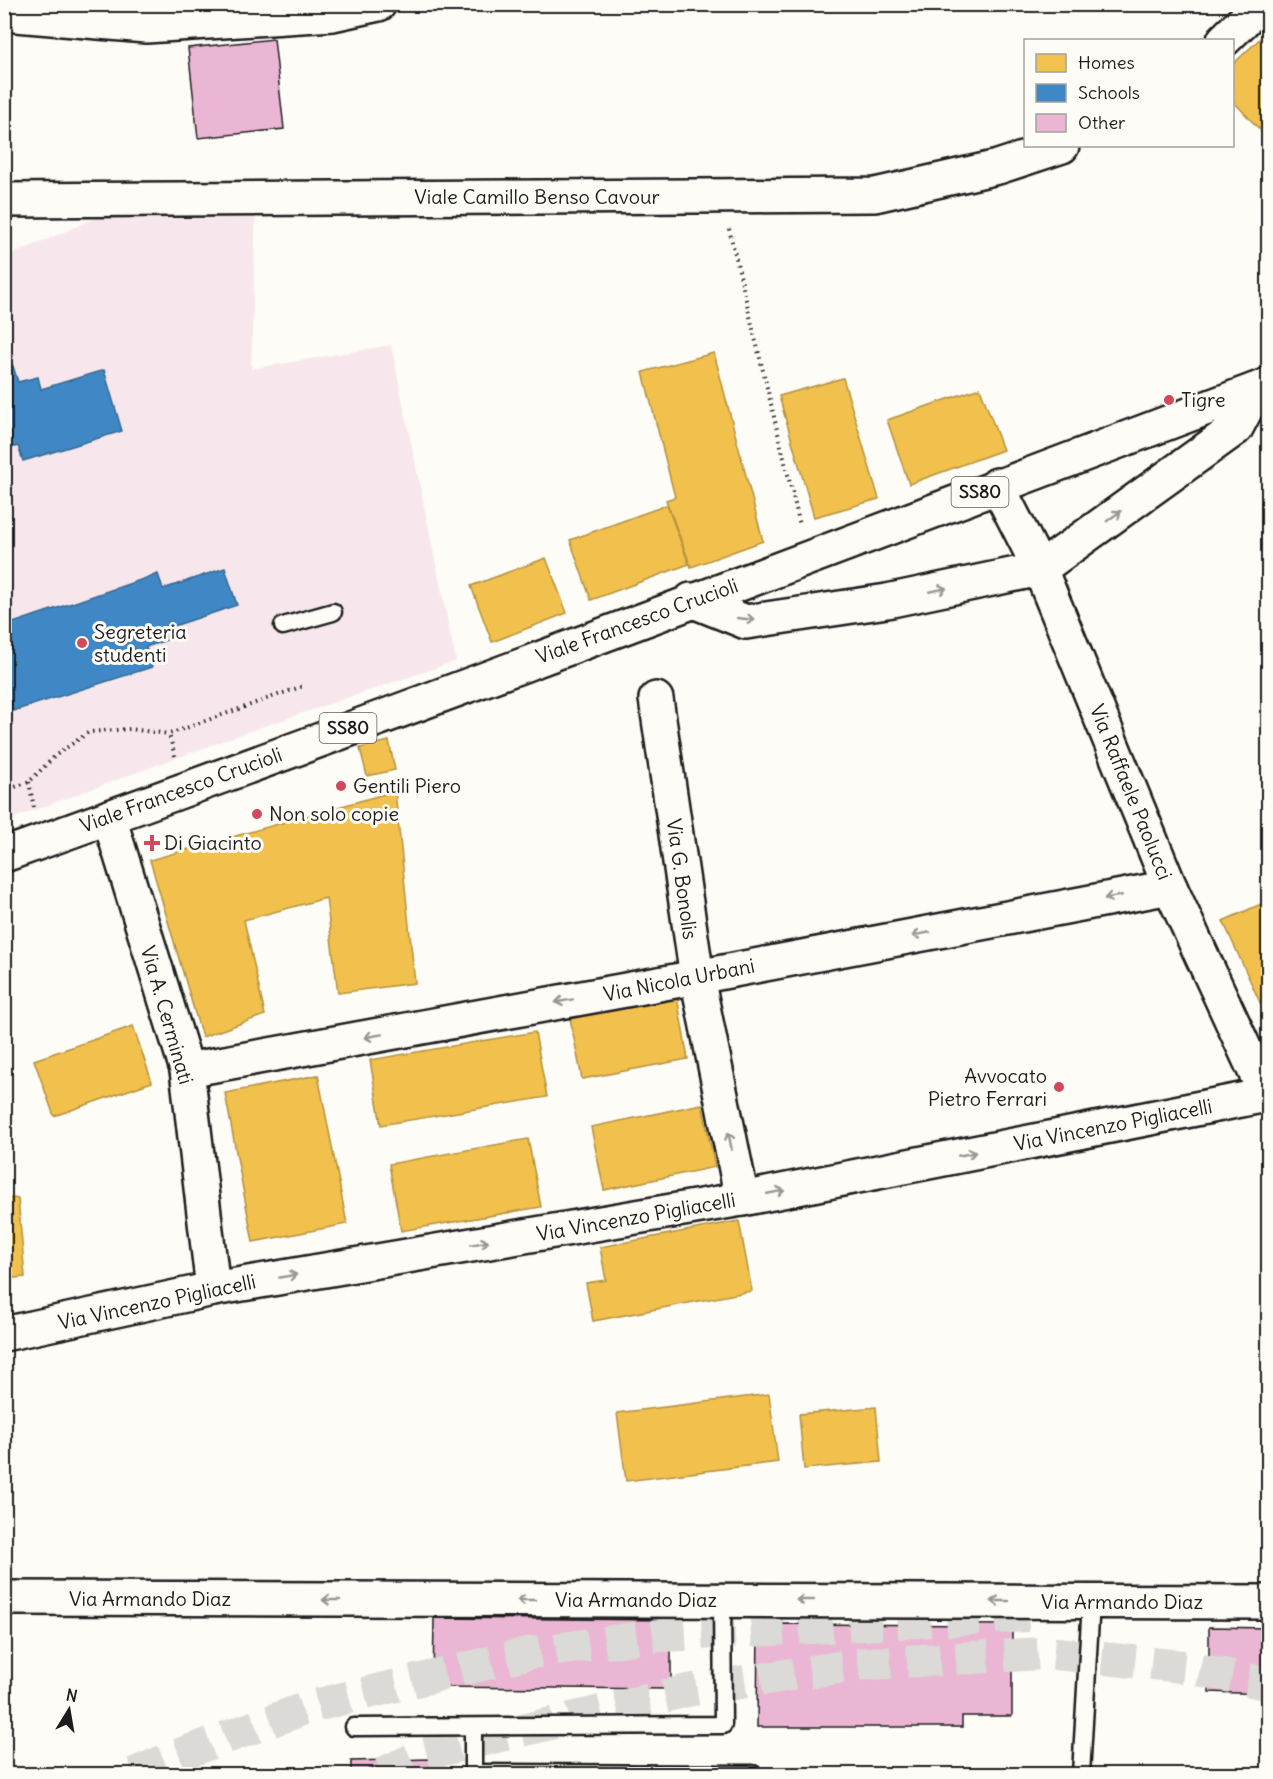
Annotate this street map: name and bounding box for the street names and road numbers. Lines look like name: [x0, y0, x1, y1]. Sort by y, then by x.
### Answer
street label: Viale Camillo Benso Cavour: [414, 184, 660, 209]
road number: SS80: [952, 477, 1008, 507]
street label: Viale Francesco Crucioli: [532, 572, 741, 669]
street label: Via Raffaele Paolucci: [1085, 700, 1178, 883]
road number: SS80: [320, 713, 376, 743]
street label: Viale Francesco Crucioli: [76, 741, 285, 838]
street label: Via G. Bonolis: [662, 817, 703, 941]
street label: Via A. Cerminati: [136, 943, 199, 1087]
street label: Via Nicola Urbani: [601, 953, 757, 1006]
street label: Via Vincenzo Pigliacelli: [1012, 1093, 1214, 1156]
street label: Via Vincenzo Pigliacelli: [535, 1187, 737, 1246]
street label: Via Vincenzo Pigliacelli: [56, 1268, 258, 1335]
street label: Via Armando Diaz: [69, 1586, 231, 1611]
street label: Via Armando Diaz: [555, 1587, 717, 1612]
street label: Via Armando Diaz: [1041, 1589, 1203, 1614]

